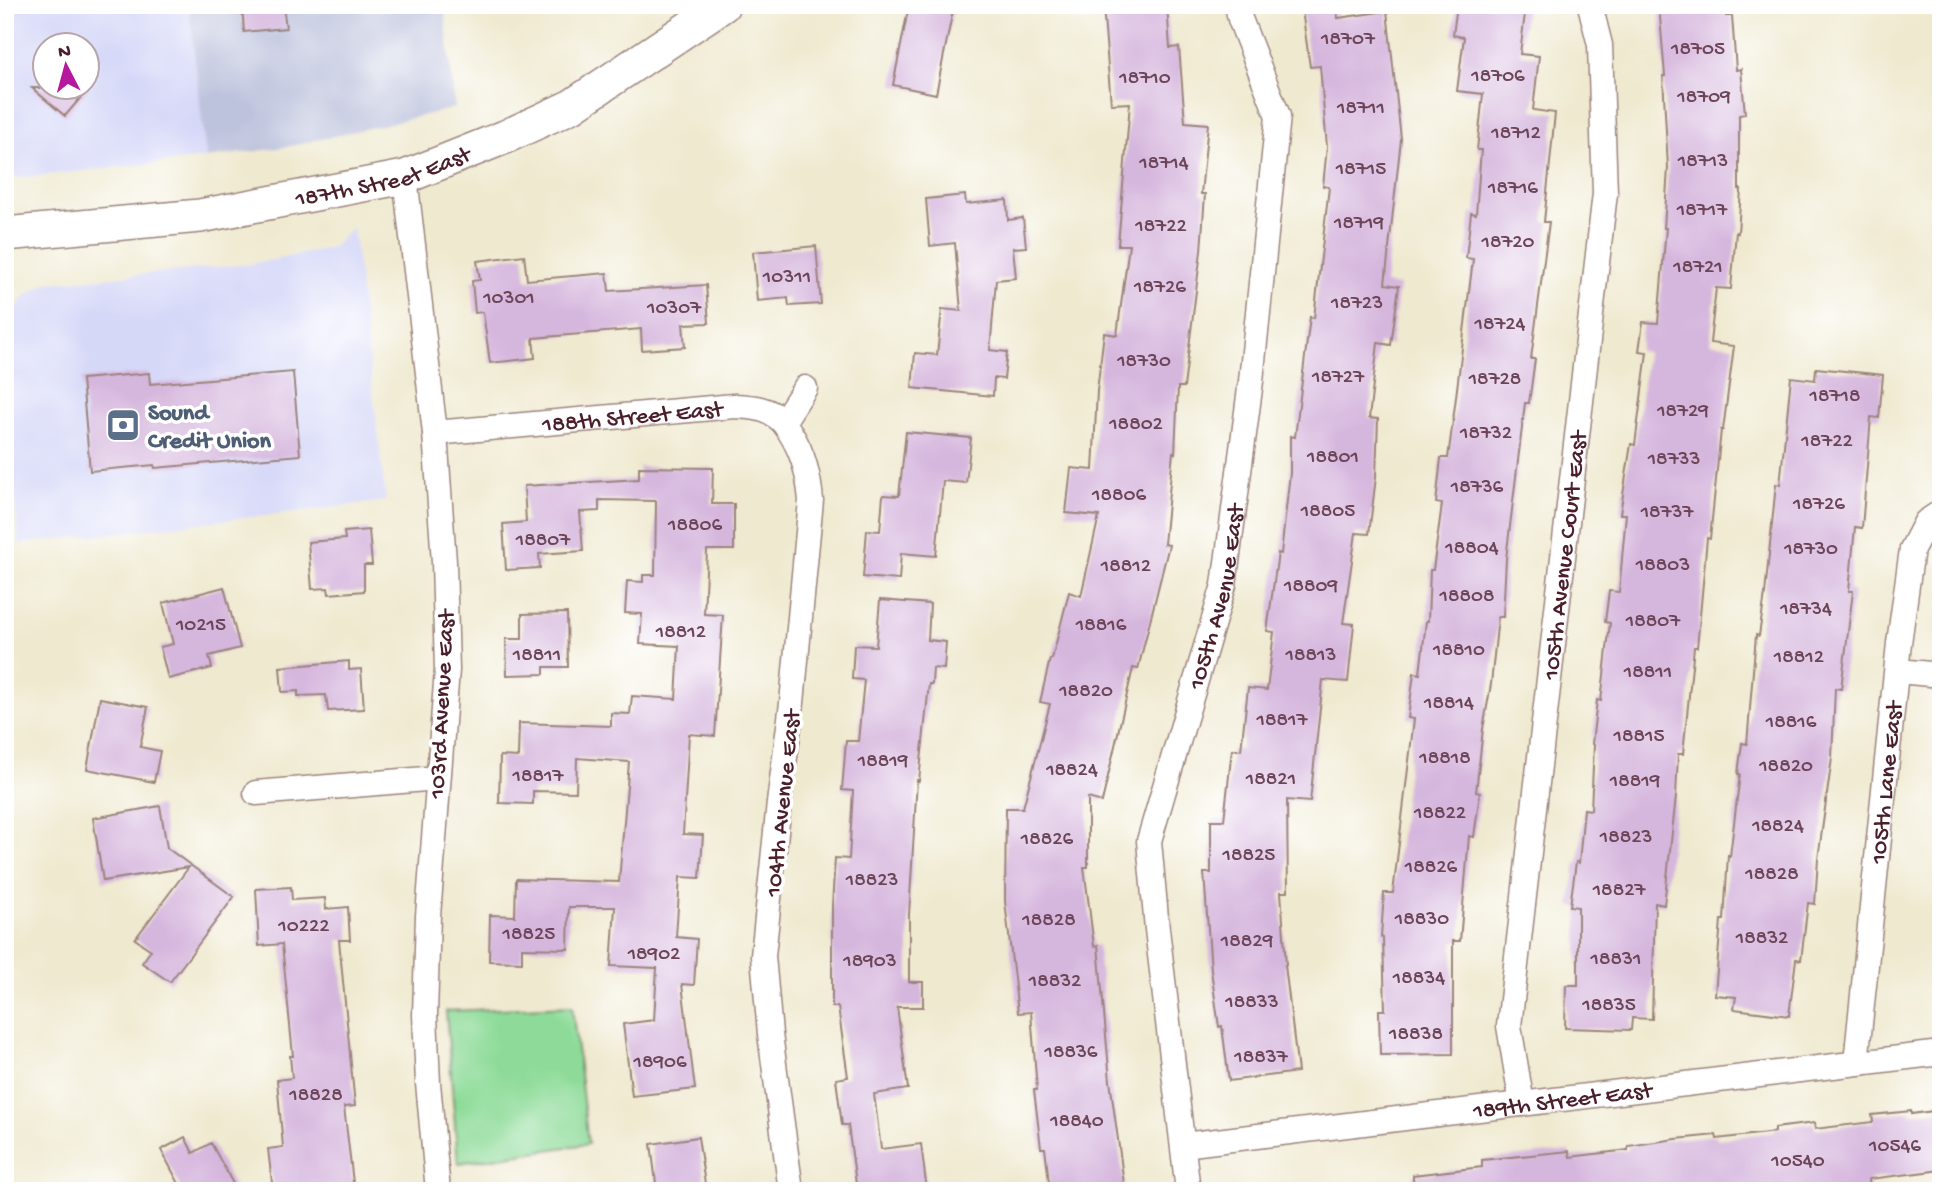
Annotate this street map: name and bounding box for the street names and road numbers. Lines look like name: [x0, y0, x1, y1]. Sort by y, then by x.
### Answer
street label: 187th Street East: [292, 140, 477, 216]
street label: 188th Street East: [540, 396, 726, 441]
street label: 105th Avenue Court East: [1538, 428, 1596, 682]
street label: 105th Avenue East: [1183, 500, 1253, 694]
street label: 103rd Avenue East: [424, 607, 463, 800]
street label: 105th Lane East: [1865, 698, 1911, 866]
street label: 104th Avenue East: [760, 706, 809, 899]
street label: 189th Street East: [1471, 1077, 1656, 1128]

